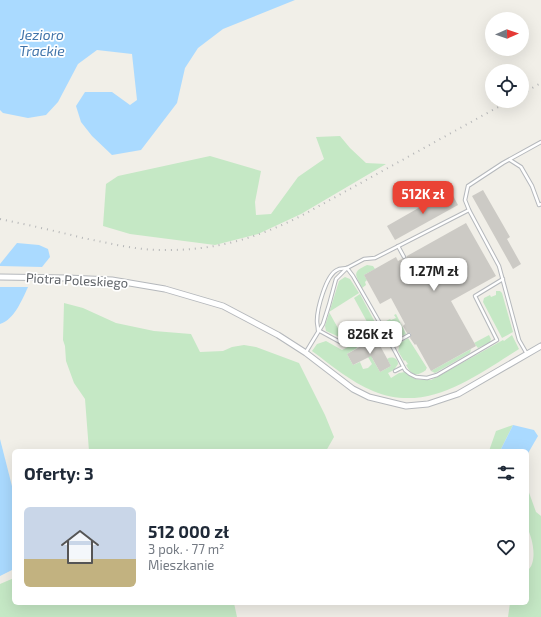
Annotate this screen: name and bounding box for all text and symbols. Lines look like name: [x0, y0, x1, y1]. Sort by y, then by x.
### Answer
north arrow: [485, 12, 529, 56]
map controls: [485, 12, 529, 108]
water label: Jezioro Trackie: [19, 26, 65, 59]
button: locate: [485, 64, 529, 108]
pin: 512K zł: [386, 181, 460, 215]
text: 512K zł: [402, 186, 444, 202]
pin: 1.27M zł: [393, 258, 475, 292]
text: 1.27M zł: [409, 263, 459, 279]
street label: Piotra Poleskiego: [25, 269, 129, 291]
pin: 826K zł: [333, 321, 407, 355]
text: 826K zł: [347, 326, 393, 342]
icon: filters: [495, 462, 517, 484]
text: Oferty: 3: [24, 463, 94, 483]
text: 512 000 zł: [148, 521, 229, 541]
icon: home: [56, 523, 104, 571]
icon: heart: [495, 536, 517, 558]
text: 3 pok. · 77 m²: [148, 541, 225, 557]
text: Mieszkanie: [148, 557, 214, 573]

